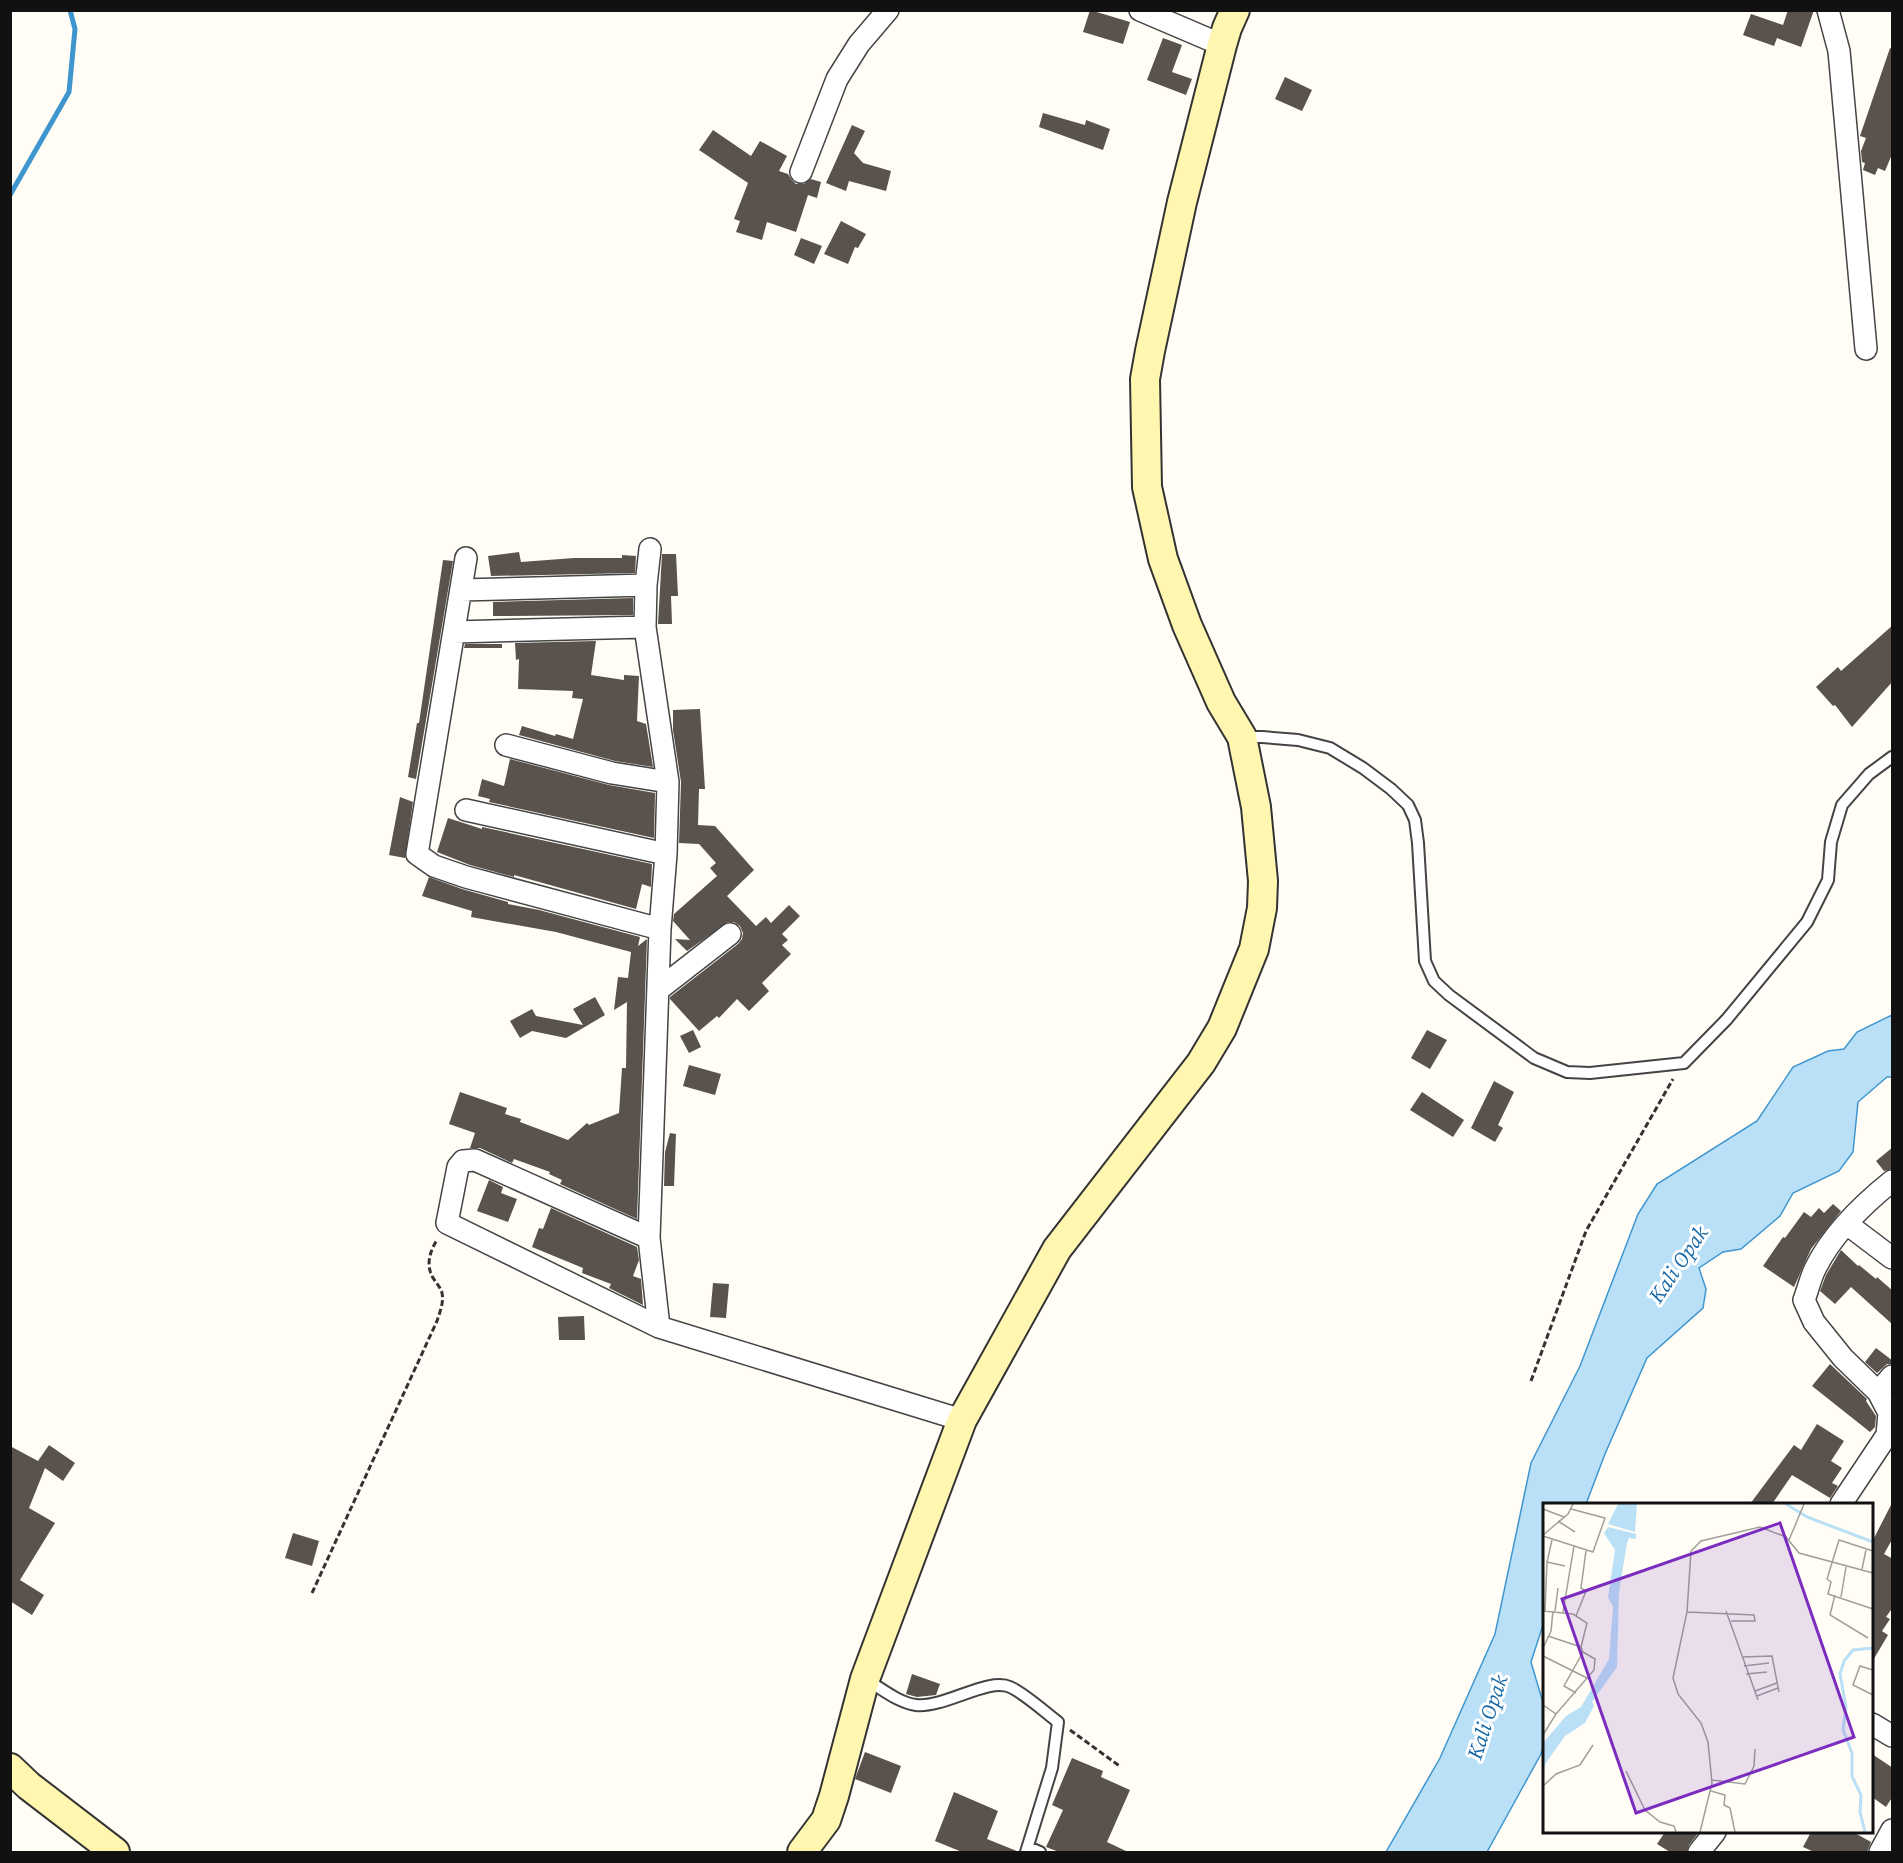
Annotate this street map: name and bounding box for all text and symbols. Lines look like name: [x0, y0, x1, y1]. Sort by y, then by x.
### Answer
water label: Kali Opak: [1641, 1220, 1714, 1309]
inset map: [1543, 1503, 1873, 1833]
water label: Kali Opak: [1459, 1671, 1514, 1764]

